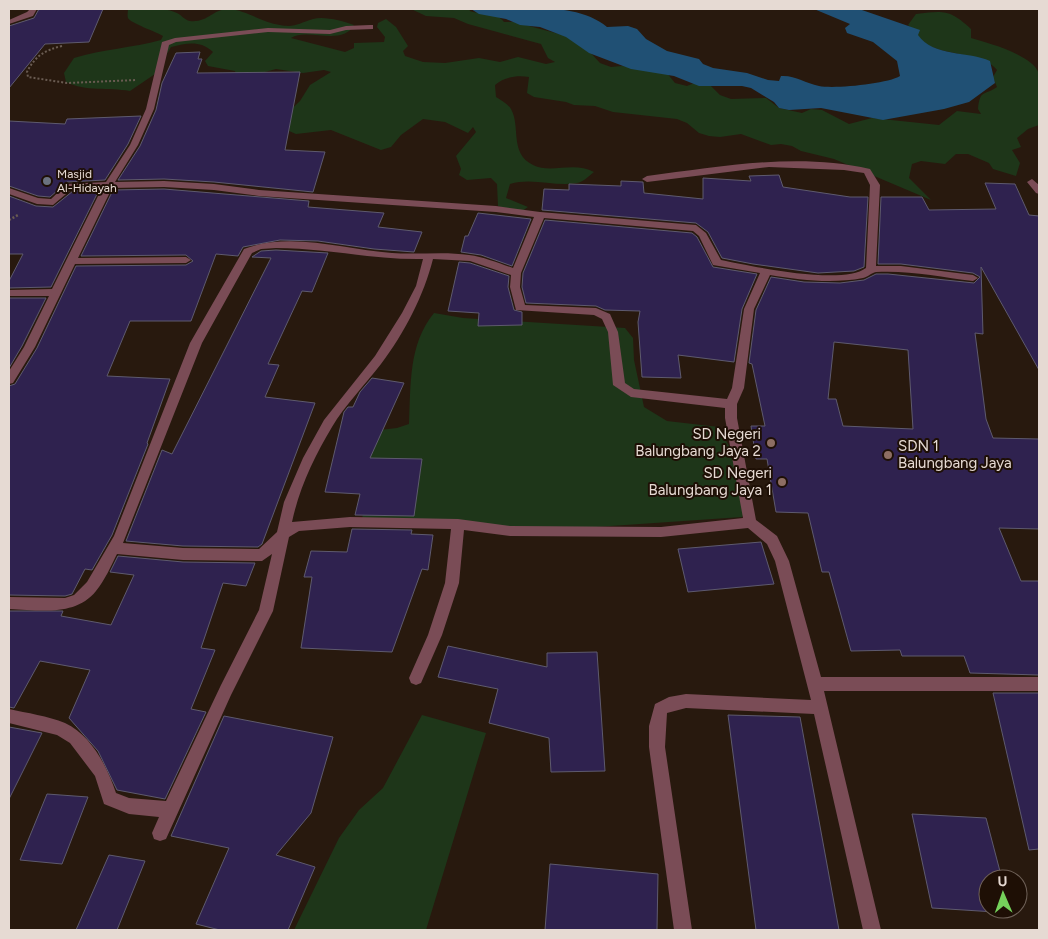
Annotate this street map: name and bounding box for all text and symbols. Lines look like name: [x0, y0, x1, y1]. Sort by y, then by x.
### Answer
place label: Masjid Al-Hidayah: [57, 167, 117, 195]
marker: Masjid Al-Hidayah: [41, 175, 53, 187]
place label: SD Negeri Balungbang Jaya 2: [635, 425, 761, 460]
marker: SD Negeri Balungbang Jaya 2: [765, 437, 777, 449]
place label: SDN 1 Balungbang Jaya: [898, 437, 1012, 472]
marker: SDN 1 Balungbang Jaya: [882, 449, 894, 461]
place label: SD Negeri Balungbang Jaya 1: [648, 464, 772, 499]
marker: SD Negeri Balungbang Jaya 1: [776, 476, 788, 488]
north arrow: [978, 869, 1028, 919]
text: U: [997, 873, 1008, 890]

